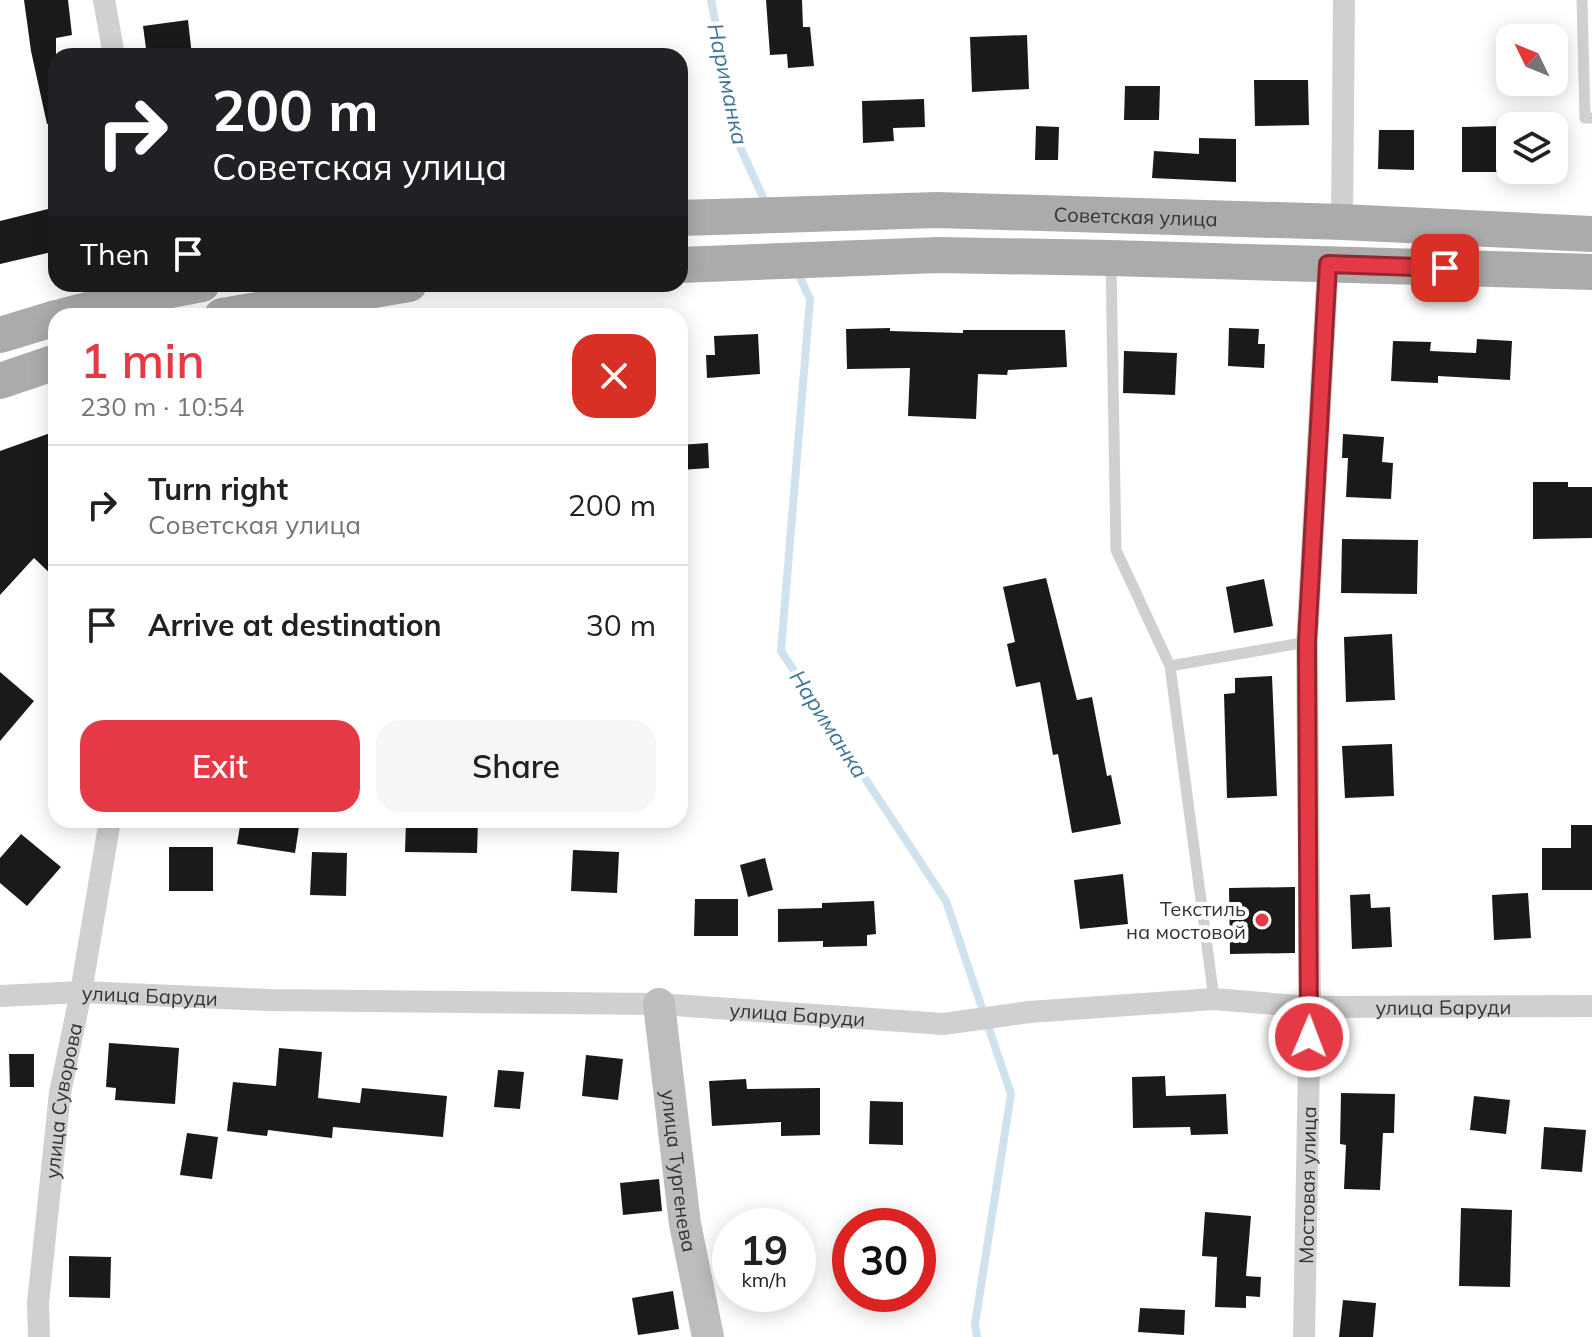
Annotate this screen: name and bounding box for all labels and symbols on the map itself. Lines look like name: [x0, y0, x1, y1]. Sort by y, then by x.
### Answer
water label: Нариманка: [701, 21, 755, 147]
north arrow: [1496, 24, 1568, 96]
street label: Советская улица: [1053, 201, 1218, 231]
pin: [1411, 234, 1479, 302]
water label: Нариманка: [784, 665, 874, 783]
place label: Текстиль на мостовой: [1126, 896, 1246, 944]
marker: Текстиль на мостовой: [1253, 911, 1271, 929]
street label: улица Баруди: [81, 980, 218, 1010]
street label: улица Баруди: [1375, 994, 1511, 1019]
position arrow: [1267, 995, 1351, 1079]
street label: улица Баруди: [729, 996, 866, 1031]
street label: улица Суворова: [39, 1020, 87, 1180]
street label: улица Тургенева: [657, 1088, 703, 1254]
street label: Мостовая улица: [1293, 1106, 1321, 1264]
speed limit sign: 30: [832, 1208, 936, 1312]

